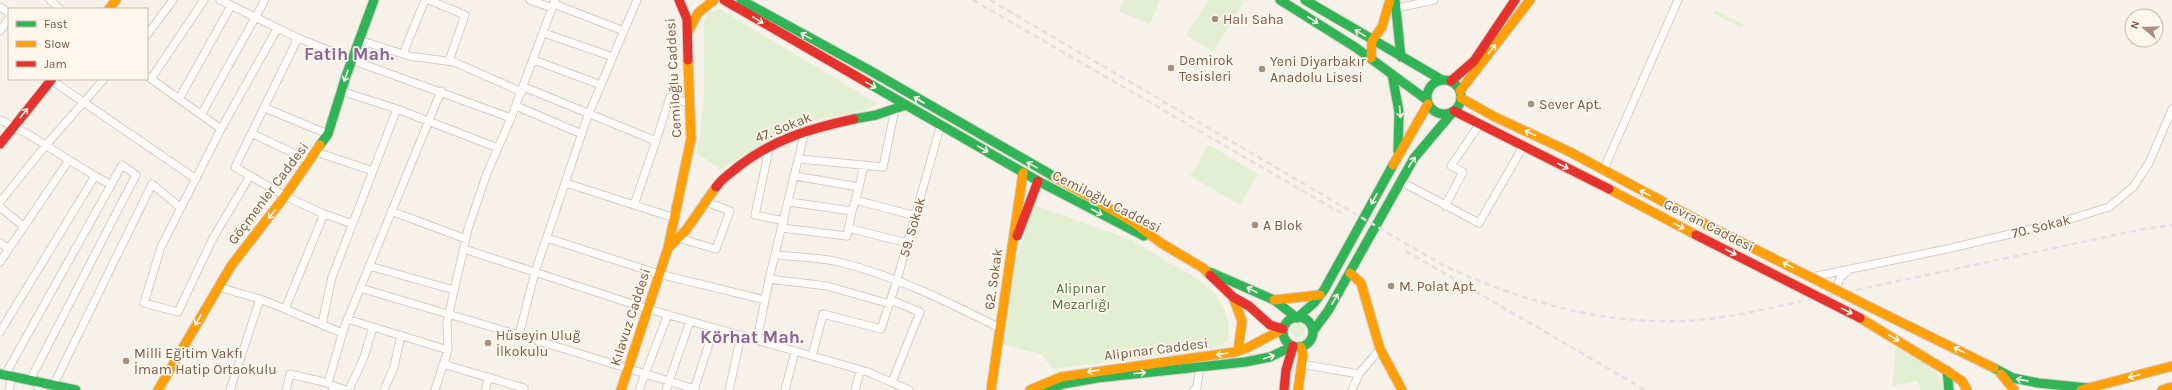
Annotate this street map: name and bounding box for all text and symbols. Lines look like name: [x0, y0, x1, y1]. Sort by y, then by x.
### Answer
legend: [8, 8, 148, 80]
north arrow: [2124, 8, 2164, 48]
place label: Halı Saha: [1223, 11, 1284, 28]
marker: Halı Saha: [1210, 14, 1220, 24]
one-way arrow: [752, 16, 763, 24]
text: Fast: [44, 17, 68, 31]
one-way arrow: [1307, 17, 1319, 25]
street label: Cemiloğlu Caddesi: [662, 18, 685, 138]
text: N: [2128, 19, 2142, 31]
one-way arrow: [1355, 29, 1366, 37]
one-way arrow: [800, 31, 812, 39]
text: Slow: [44, 37, 70, 51]
district label: Fatih Mah.: [304, 43, 394, 65]
one-way arrow: [1488, 43, 1497, 54]
place label: Demirok Tesisleri: [1179, 52, 1233, 85]
place label: Yeni Diyarbakır Anadolu Lisesi: [1270, 53, 1367, 86]
text: Jam: [44, 57, 67, 71]
marker: Demirok Tesisleri: [1166, 63, 1176, 73]
marker: Yeni Diyarbakır Anadolu Lisesi: [1257, 64, 1267, 74]
one-way arrow: [342, 69, 349, 82]
one-way arrow: [864, 81, 876, 89]
one-way arrow: [913, 95, 925, 103]
place label: Sever Apt.: [1539, 96, 1602, 113]
marker: Sever Apt.: [1526, 99, 1536, 109]
one-way arrow: [1397, 105, 1404, 118]
one-way arrow: [20, 108, 28, 119]
street label: 47. Sokak: [752, 108, 814, 147]
one-way arrow: [1524, 129, 1536, 136]
street label: Göçmenler Caddesi: [224, 139, 312, 248]
one-way arrow: [977, 146, 989, 154]
one-way arrow: [1408, 156, 1416, 167]
one-way arrow: [1026, 161, 1038, 169]
one-way arrow: [1557, 163, 1569, 170]
street label: Cemiloğlu Caddesi: [1050, 167, 1164, 236]
one-way arrow: [1639, 189, 1651, 196]
one-way arrow: [1369, 192, 1377, 204]
street label: 59. Sokak: [896, 195, 929, 259]
street label: Gevran Caddesi: [1661, 195, 1757, 256]
one-way arrow: [267, 208, 276, 219]
one-way arrow: [1091, 209, 1103, 217]
street label: 70. Sokak: [2010, 211, 2073, 242]
place label: A Blok: [1263, 217, 1303, 234]
marker: A Blok: [1250, 220, 1260, 230]
one-way arrow: [1673, 222, 1685, 230]
street label: 62. Sokak: [981, 247, 1006, 311]
one-way arrow: [1725, 249, 1737, 256]
one-way arrow: [1782, 261, 1794, 268]
street label: Kılavuz Caddesi: [607, 266, 654, 368]
place label: M. Polat Apt.: [1399, 278, 1477, 295]
park label: Alipınar Mezarlığı: [1052, 280, 1110, 313]
marker: M. Polat Apt.: [1386, 281, 1396, 291]
one-way arrow: [1247, 286, 1259, 293]
one-way arrow: [1331, 293, 1339, 305]
one-way arrow: [1840, 308, 1852, 315]
one-way arrow: [194, 314, 202, 326]
district label: Körhat Mah.: [700, 326, 804, 348]
place label: Hüseyin Uluğ İlkokulu: [496, 327, 580, 360]
street label: Alipınar Caddesi: [1103, 335, 1209, 364]
one-way arrow: [1888, 335, 1900, 343]
marker: Hüseyin Uluğ İlkokulu: [483, 338, 493, 348]
place label: Milli Eğitim Vakfı İmam Hatip Ortaokulu: [134, 345, 277, 378]
one-way arrow: [1953, 346, 1965, 354]
one-way arrow: [1216, 351, 1229, 359]
one-way arrow: [1262, 353, 1275, 360]
marker: Milli Eğitim Vakfı İmam Hatip Ortaokulu: [121, 356, 131, 366]
one-way arrow: [1087, 367, 1100, 375]
one-way arrow: [1133, 369, 1146, 377]
one-way arrow: [2128, 372, 2141, 380]
one-way arrow: [2016, 376, 2029, 384]

